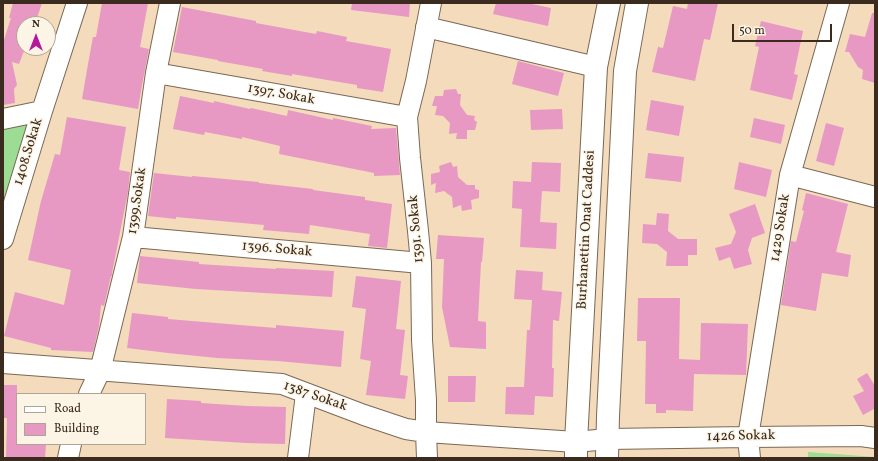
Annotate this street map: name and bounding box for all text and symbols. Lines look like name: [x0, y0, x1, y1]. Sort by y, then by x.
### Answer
north arrow: [16, 16, 56, 56]
scale bar: [734, 16, 834, 42]
text: N: [32, 17, 40, 32]
text: 50 m: [739, 23, 765, 39]
street label: 1397. Sokak: [246, 81, 316, 109]
street label: 1408.Sokak: [11, 116, 47, 188]
street label: Burhanettin Onat Caddesi: [574, 150, 600, 310]
street label: 1399.Sokak: [125, 166, 151, 236]
street label: 1429 Sokak: [767, 193, 795, 263]
street label: 1391. Sokak: [406, 194, 428, 264]
street label: 1396. Sokak: [241, 239, 313, 261]
street label: 1387 Sokak: [281, 378, 349, 416]
legend: [16, 393, 146, 445]
text: Road: [54, 401, 81, 417]
text: Building: [54, 421, 99, 437]
street label: 1426 Sokak: [707, 428, 775, 446]

